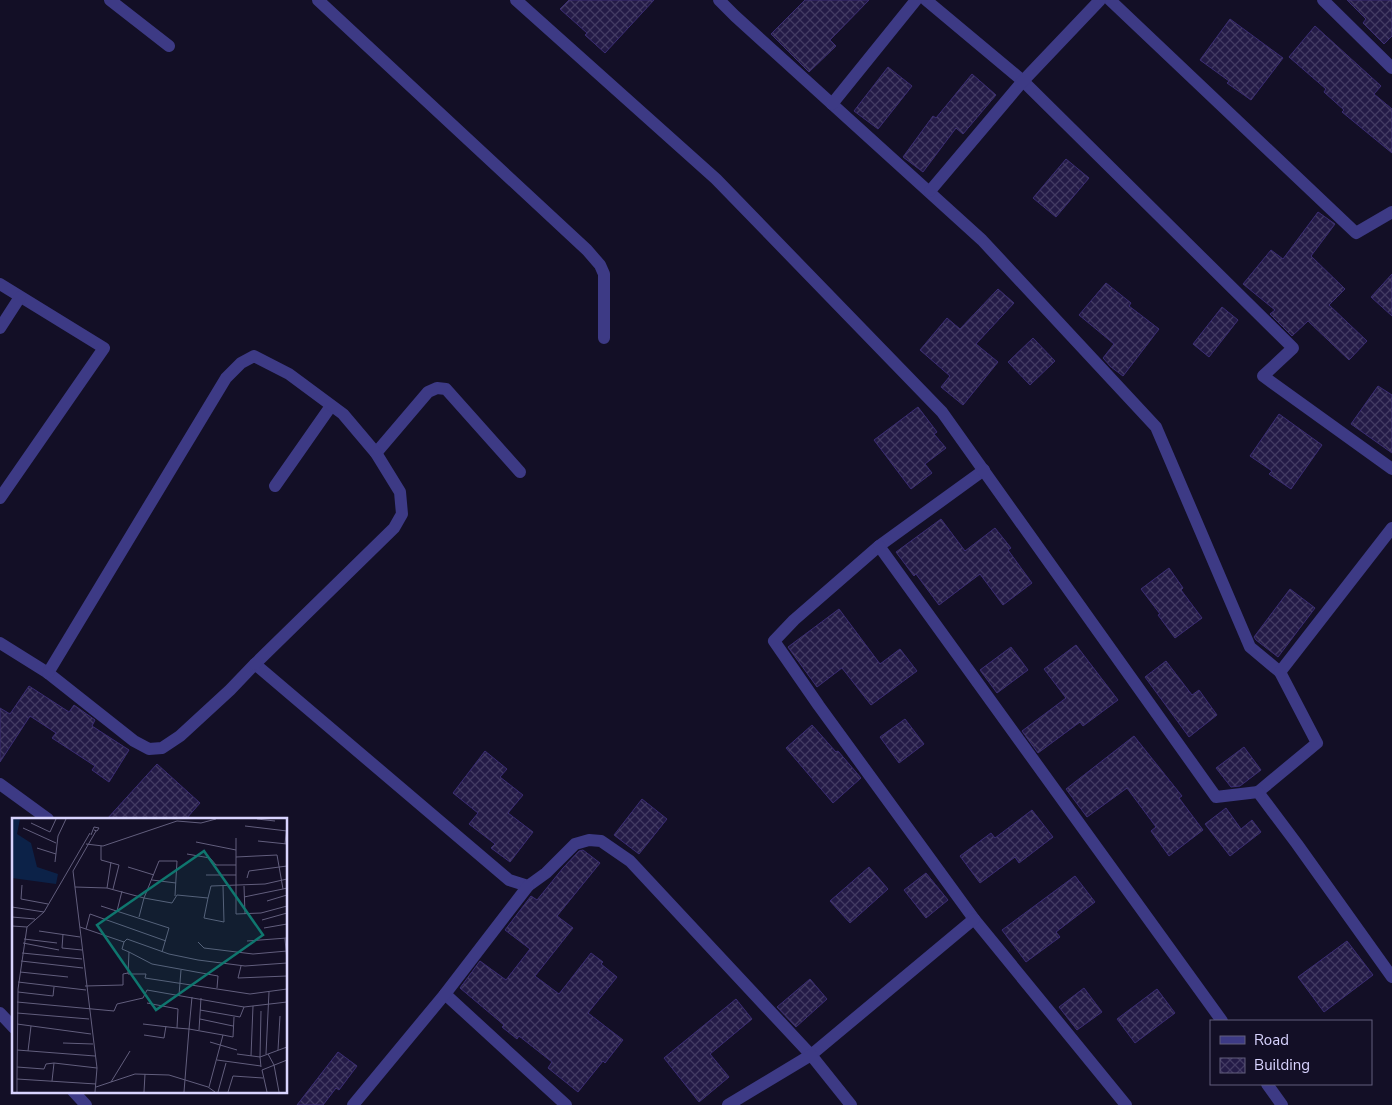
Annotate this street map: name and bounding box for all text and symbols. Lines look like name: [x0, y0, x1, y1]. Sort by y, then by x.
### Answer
inset map: [12, 818, 288, 1092]
legend: [1210, 1020, 1372, 1085]
text: Road: [1254, 1030, 1289, 1050]
text: Building: [1254, 1055, 1310, 1075]

